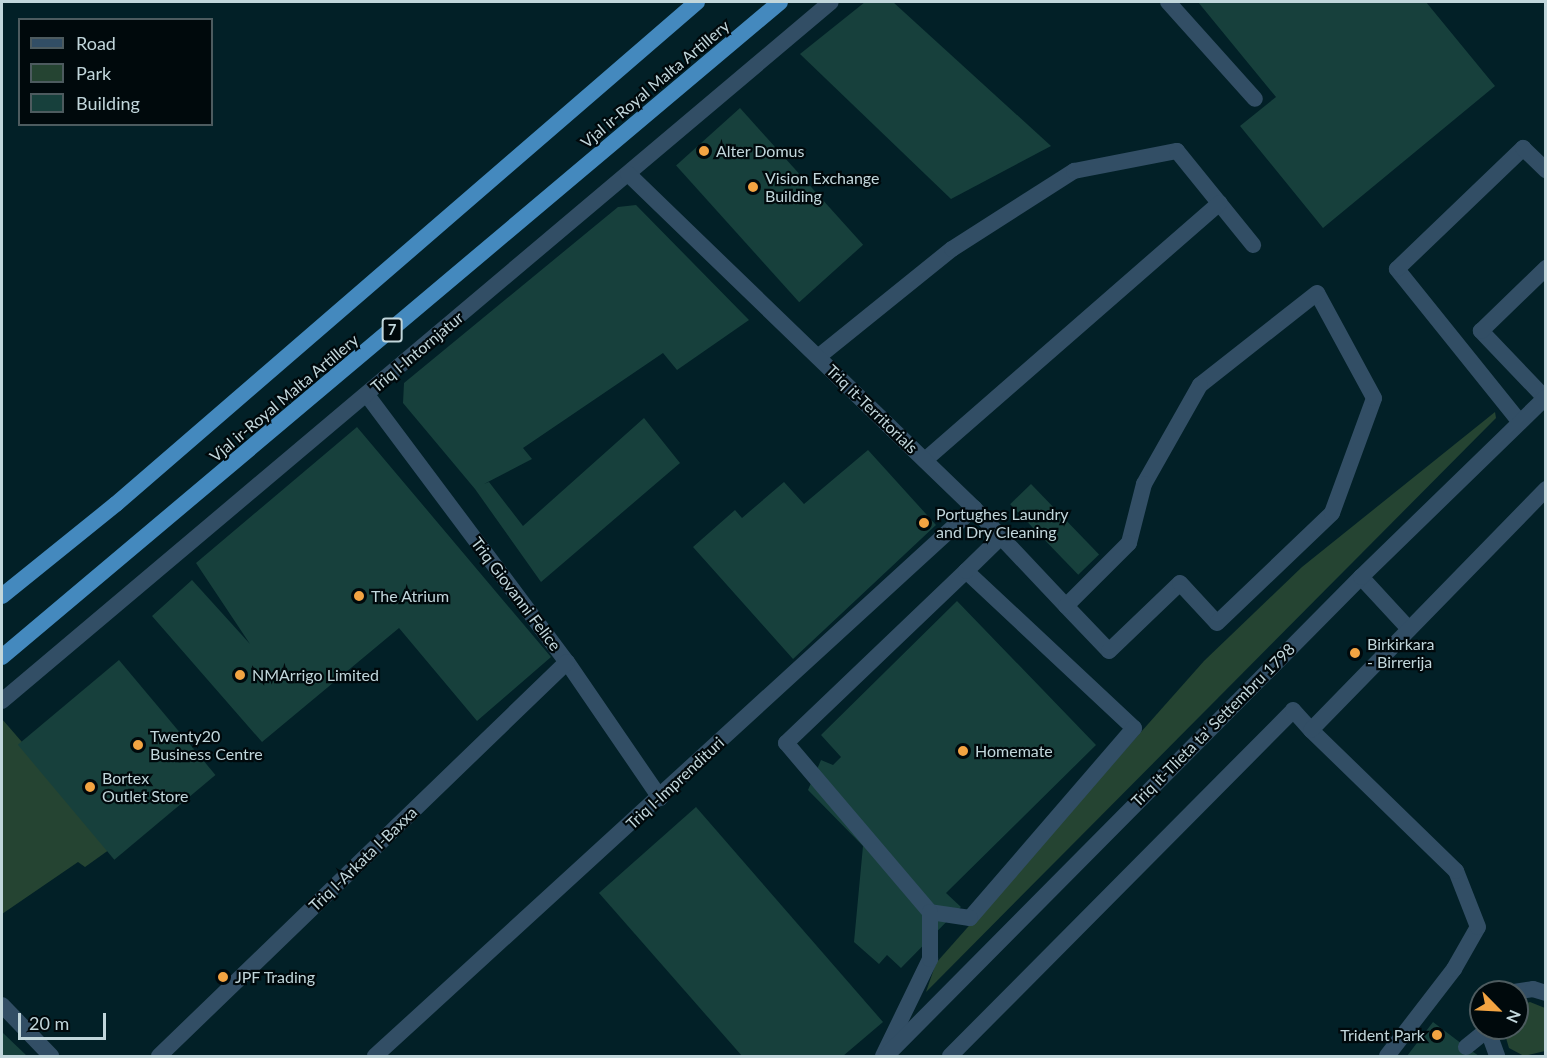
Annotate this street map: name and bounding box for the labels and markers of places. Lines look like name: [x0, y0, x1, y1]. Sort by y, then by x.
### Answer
place label: Alter Domus: [716, 141, 805, 161]
marker: Alter Domus: [697, 144, 711, 158]
place label: Vision Exchange Building: [765, 168, 879, 206]
marker: Vision Exchange Building: [746, 180, 760, 194]
place label: Portughes Laundry and Dry Cleaning: [936, 504, 1069, 542]
marker: Portughes Laundry and Dry Cleaning: [917, 516, 931, 530]
place label: The Atrium: [371, 586, 450, 606]
marker: The Atrium: [352, 589, 366, 603]
place label: Birkirkara - Birrerija: [1367, 634, 1434, 672]
marker: Birkirkara - Birrerija: [1348, 646, 1362, 660]
place label: NMArrigo Limited: [252, 665, 379, 685]
marker: NMArrigo Limited: [233, 668, 247, 682]
place label: Twenty20 Business Centre: [150, 726, 263, 764]
marker: Twenty20 Business Centre: [131, 738, 145, 752]
place label: Homemate: [975, 741, 1053, 761]
marker: Homemate: [956, 744, 970, 758]
place label: Bortex Outlet Store: [102, 768, 188, 806]
marker: Bortex Outlet Store: [83, 780, 97, 794]
place label: JPF Trading: [235, 967, 316, 987]
marker: JPF Trading: [216, 970, 230, 984]
place label: Trident Park: [1340, 1025, 1425, 1045]
marker: Trident Park: [1430, 1028, 1444, 1042]

